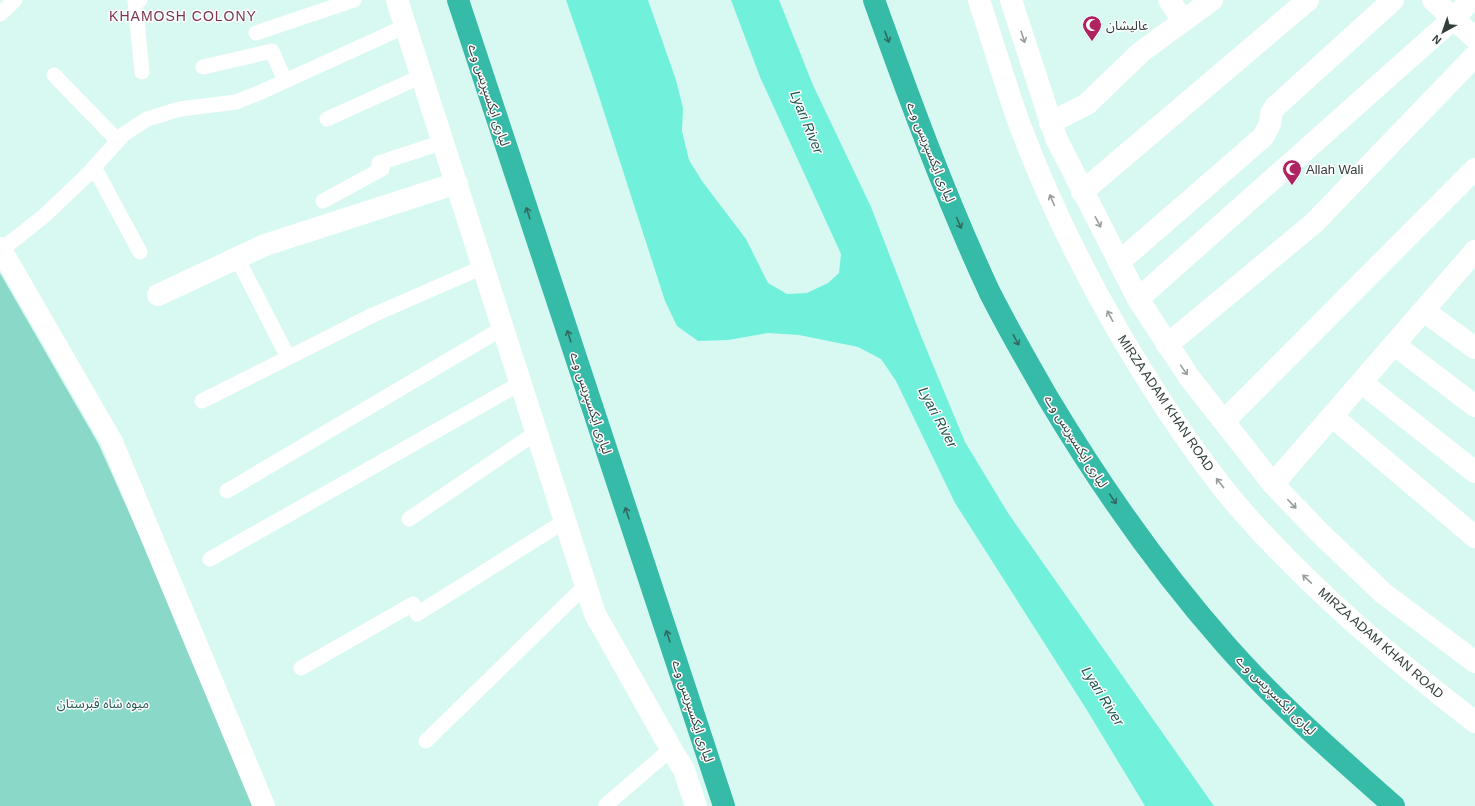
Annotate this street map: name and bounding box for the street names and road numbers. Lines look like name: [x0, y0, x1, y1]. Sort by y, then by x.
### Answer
street label: لیاری ایکسپریس وے: [463, 42, 513, 149]
street label: لیاری ایکسپریس وے: [902, 100, 958, 205]
street label: MIRZA ADAM KHAN ROAD: [1115, 332, 1217, 474]
street label: لیاری ایکسپریس وے: [565, 350, 615, 457]
street label: لیاری ایکسپریس وے: [1040, 392, 1111, 491]
street label: MIRZA ADAM KHAN ROAD: [1315, 585, 1447, 701]
street label: لیاری ایکسپریس وے: [1232, 652, 1319, 739]
street label: لیاری ایکسپریس وے: [667, 658, 717, 765]

